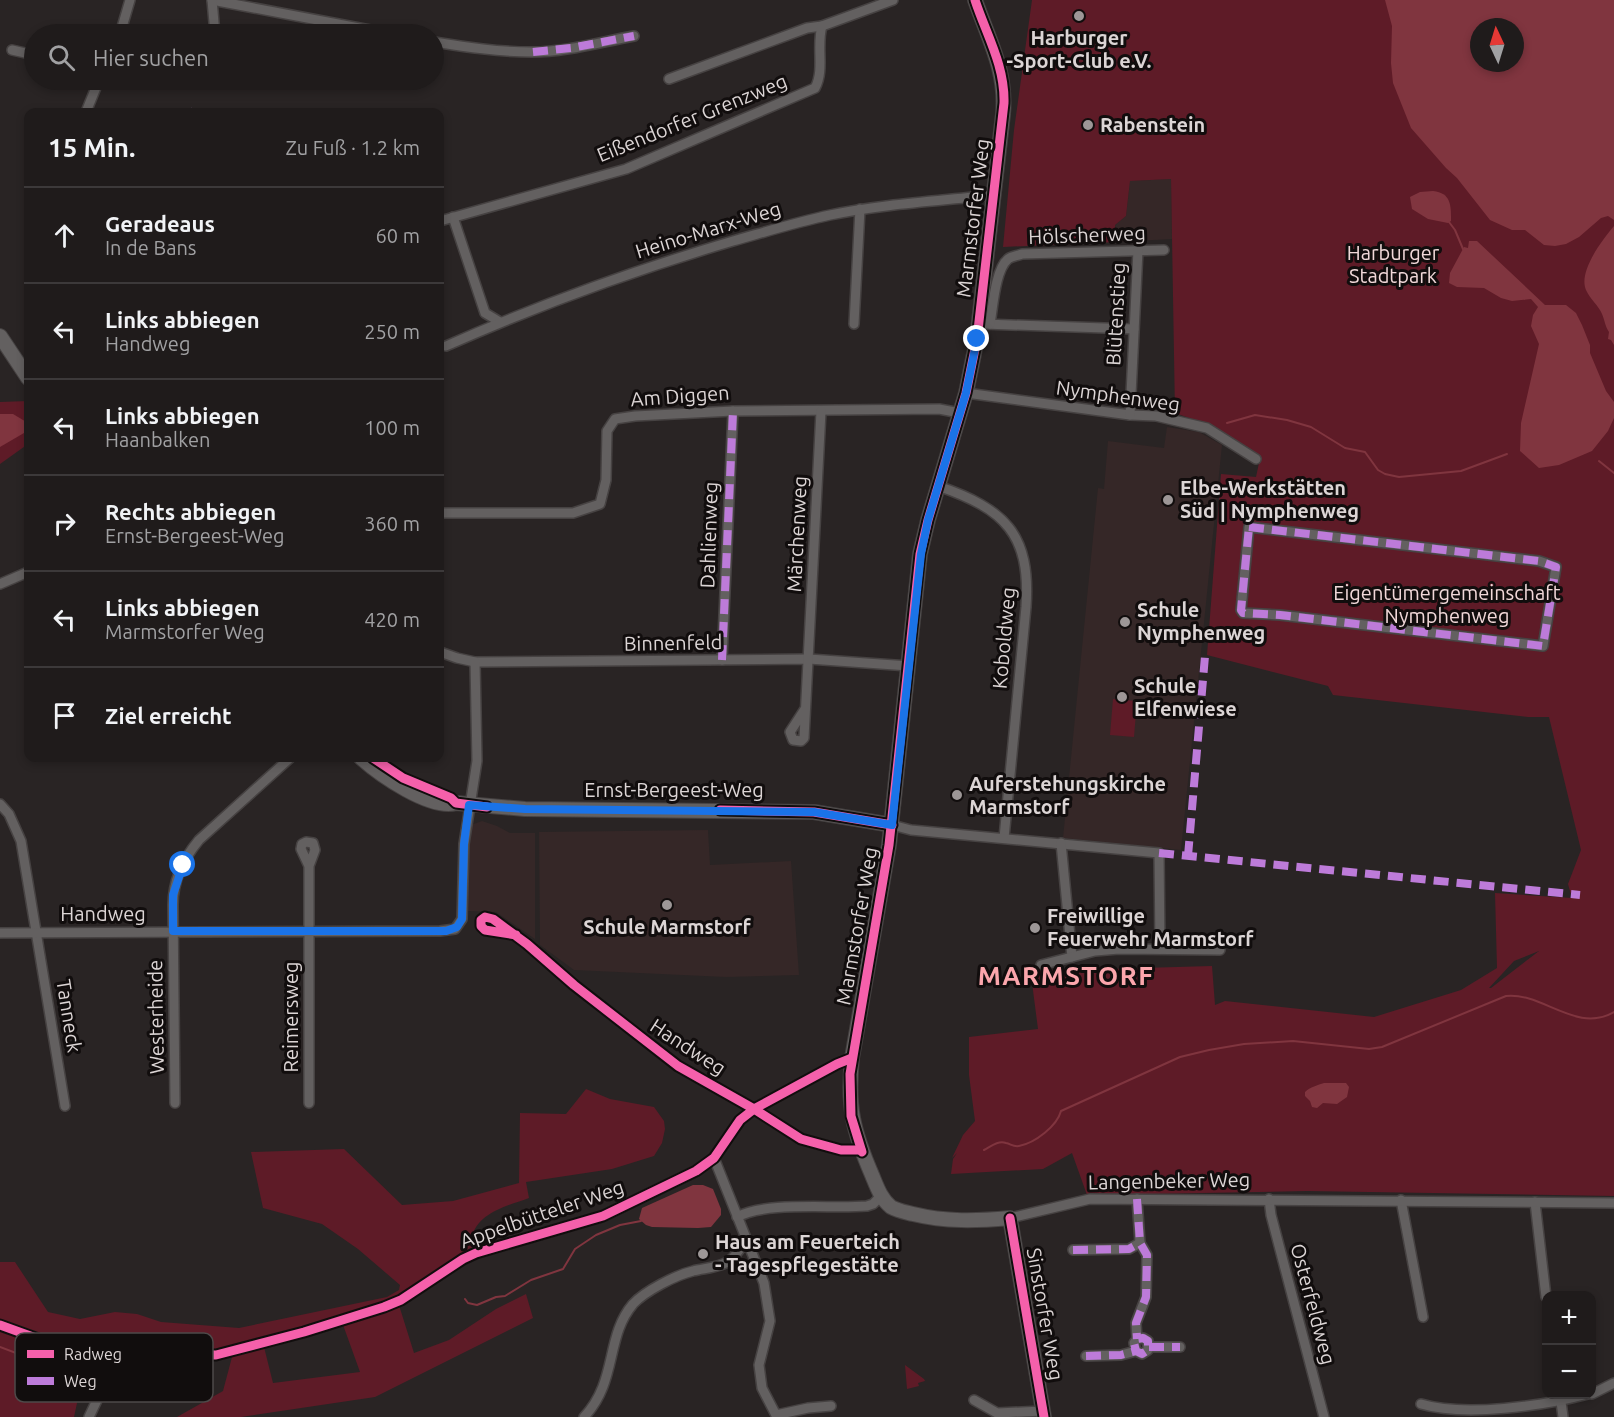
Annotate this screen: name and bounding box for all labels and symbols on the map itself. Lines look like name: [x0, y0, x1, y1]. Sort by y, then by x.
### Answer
marker: Harburger -Sport-Club e.V.: [1072, 9, 1086, 23]
north arrow: [1470, 18, 1524, 72]
place label: Harburger -Sport-Club e.V.: [1007, 26, 1152, 72]
street label: Eißendorfer Grenzweg: [593, 69, 790, 166]
place label: Rabenstein: [1100, 113, 1205, 136]
marker: Rabenstein: [1081, 118, 1095, 132]
street label: Marmstorfer Weg: [951, 137, 994, 299]
street label: Heino-Marx-Weg: [632, 196, 783, 263]
street label: Hölscherweg: [1028, 221, 1146, 248]
park label: Harburger Stadtpark: [1347, 241, 1440, 287]
street label: Blütenstieg: [1101, 262, 1130, 366]
route end: [963, 325, 989, 351]
street label: Nymphenweg: [1055, 375, 1181, 416]
street label: Am Diggen: [630, 381, 730, 410]
street label: Märchenweg: [782, 475, 811, 593]
place label: Elbe-Werkstätten Süd | Nymphenweg: [1180, 476, 1359, 522]
street label: Dahlienweg: [695, 481, 722, 589]
marker: Elbe-Werkstätten Süd | Nymphenweg: [1161, 493, 1175, 507]
park label: Eigentümergemeinschaft Nymphenweg: [1333, 581, 1561, 627]
street label: Koboldweg: [988, 586, 1019, 690]
place label: Schule Nymphenweg: [1137, 598, 1265, 644]
marker: Schule Nymphenweg: [1118, 615, 1132, 629]
street label: Binnenfeld: [624, 630, 722, 655]
place label: Schule Elfenwiese: [1134, 674, 1237, 720]
marker: Schule Elfenwiese: [1115, 690, 1129, 704]
place label: Auferstehungskirche Marmstorf: [969, 772, 1166, 818]
street label: Ernst-Bergeest-Weg: [584, 778, 764, 801]
marker: Auferstehungskirche Marmstorf: [950, 788, 964, 802]
street label: Marmstorfer Weg: [831, 845, 882, 1007]
route start: [169, 851, 195, 877]
marker: Schule Marmstorf: [660, 898, 674, 912]
street label: Handweg: [60, 902, 146, 925]
place label: Freiwillige Feuerwehr Marmstorf: [1047, 904, 1254, 950]
place label: Schule Marmstorf: [583, 915, 751, 938]
marker: Freiwillige Feuerwehr Marmstorf: [1028, 921, 1042, 935]
street label: Westerheide: [143, 960, 168, 1074]
district label: MARMSTORF: [978, 961, 1154, 990]
street label: Reimersweg: [279, 962, 302, 1072]
street label: Tanneck: [52, 978, 87, 1054]
street label: Handweg: [646, 1014, 730, 1079]
street label: Langenbeker Weg: [1088, 1168, 1250, 1193]
street label: Appelbütteler Weg: [457, 1175, 627, 1252]
place label: Haus am Feuerteich - Tagespflegestätte: [715, 1230, 900, 1276]
street label: Osterfeldweg: [1286, 1241, 1341, 1367]
street label: Sinstorfer Weg: [1023, 1246, 1068, 1382]
marker: Haus am Feuerteich - Tagespflegestätte: [696, 1247, 710, 1261]
legend: [15, 1333, 213, 1402]
text: Radweg: [64, 1345, 122, 1363]
text: Weg: [64, 1372, 97, 1390]

